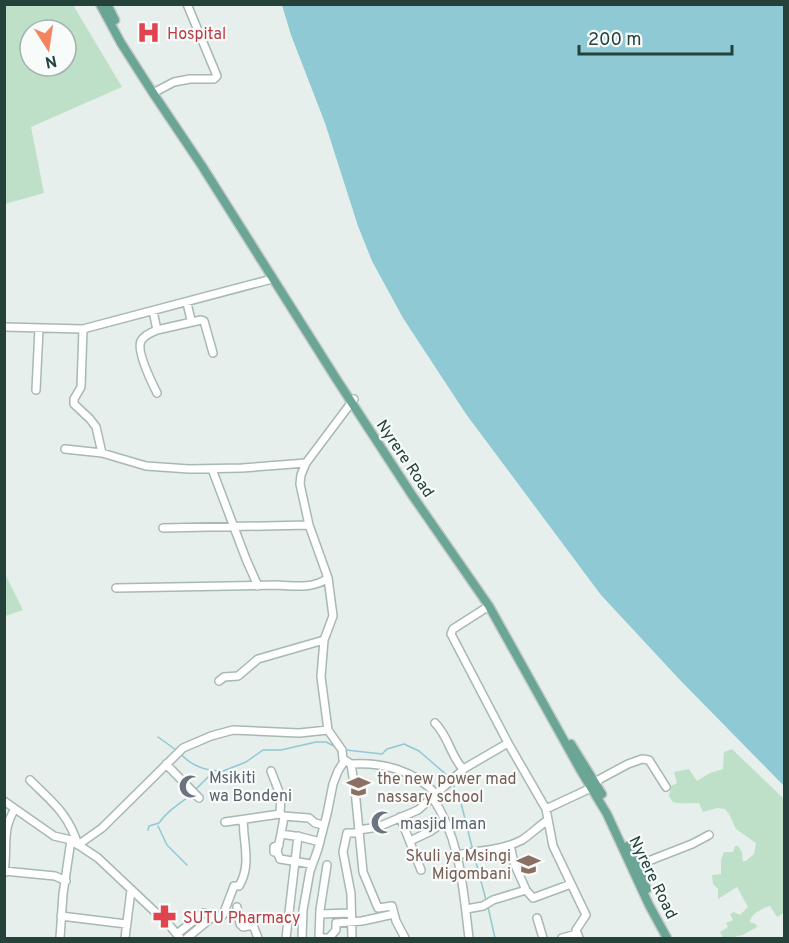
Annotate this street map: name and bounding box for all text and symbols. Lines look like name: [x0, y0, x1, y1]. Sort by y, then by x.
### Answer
north arrow: [18, 18, 78, 78]
scale bar: [579, 18, 732, 56]
hospital icon: Hospital: [136, 20, 162, 46]
place label: Hospital: [167, 25, 226, 45]
text: 200 m: [588, 29, 641, 52]
text: N: [43, 50, 58, 72]
street label: Nyrere Road: [371, 416, 438, 502]
place label: Msikiti wa Bondeni: [209, 769, 292, 807]
place label: the new power mad nassary school: [377, 770, 517, 808]
mosque icon: Msikiti wa Bondeni: [178, 773, 204, 799]
school or university icon: the new power mad nassary school: [346, 774, 372, 800]
mosque icon: masjid Iman: [369, 810, 395, 836]
place label: masjid Iman: [400, 815, 486, 835]
street label: Nyrere Road: [624, 833, 681, 923]
place label: Skuli ya Msingi Migombani: [405, 847, 511, 885]
school or university icon: Skuli ya Msingi Migombani: [516, 851, 542, 877]
pharmacy icon: SUTU Pharmacy: [152, 904, 178, 930]
place label: SUTU Pharmacy: [183, 909, 301, 929]

